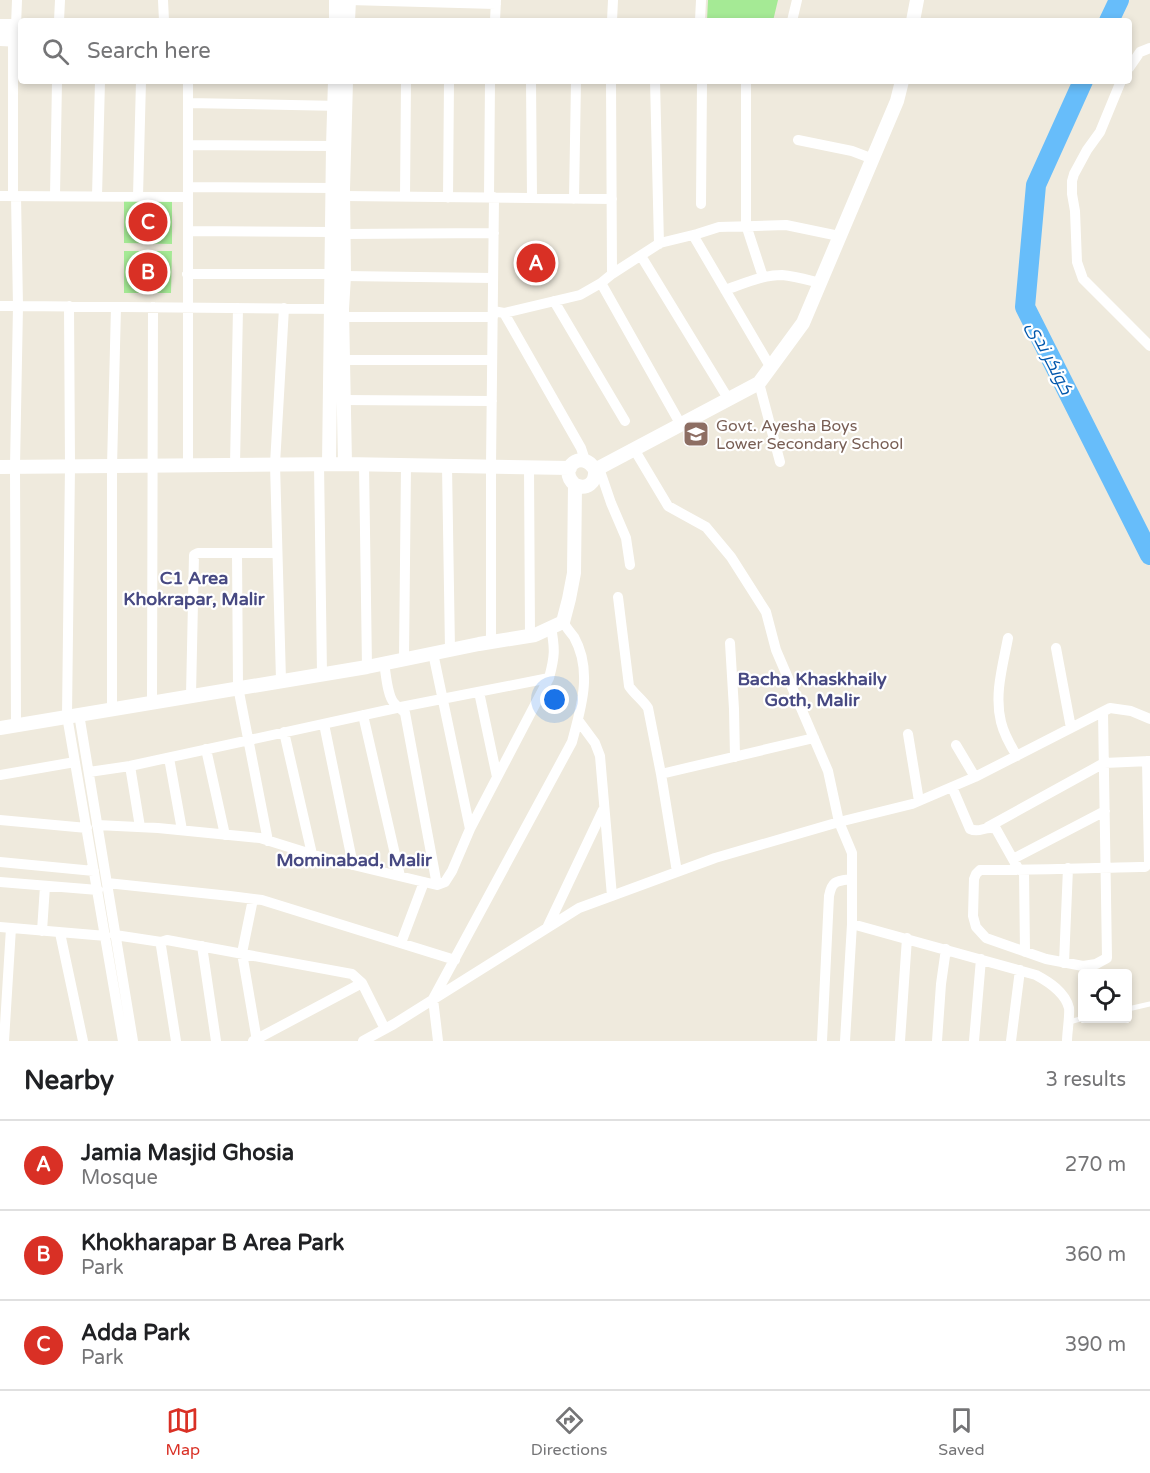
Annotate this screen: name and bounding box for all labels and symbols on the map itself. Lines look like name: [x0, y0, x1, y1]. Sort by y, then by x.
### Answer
pin: C: [128, 200, 168, 244]
pin: A: [516, 240, 556, 286]
pin: B: [128, 250, 168, 294]
water label: کونکر ندی: [1022, 318, 1078, 399]
place label: Govt. Ayesha Boys Lower Secondary School: [716, 416, 903, 454]
school or university icon: Govt. Ayesha Boys Lower Secondary School: [681, 419, 711, 449]
district label: C1 Area Khokrapar, Malir: [123, 567, 266, 610]
district label: Bacha Khaskhaily Goth, Malir: [737, 668, 887, 711]
your location: [540, 685, 569, 714]
district label: Mominabad, Malir: [276, 849, 433, 871]

